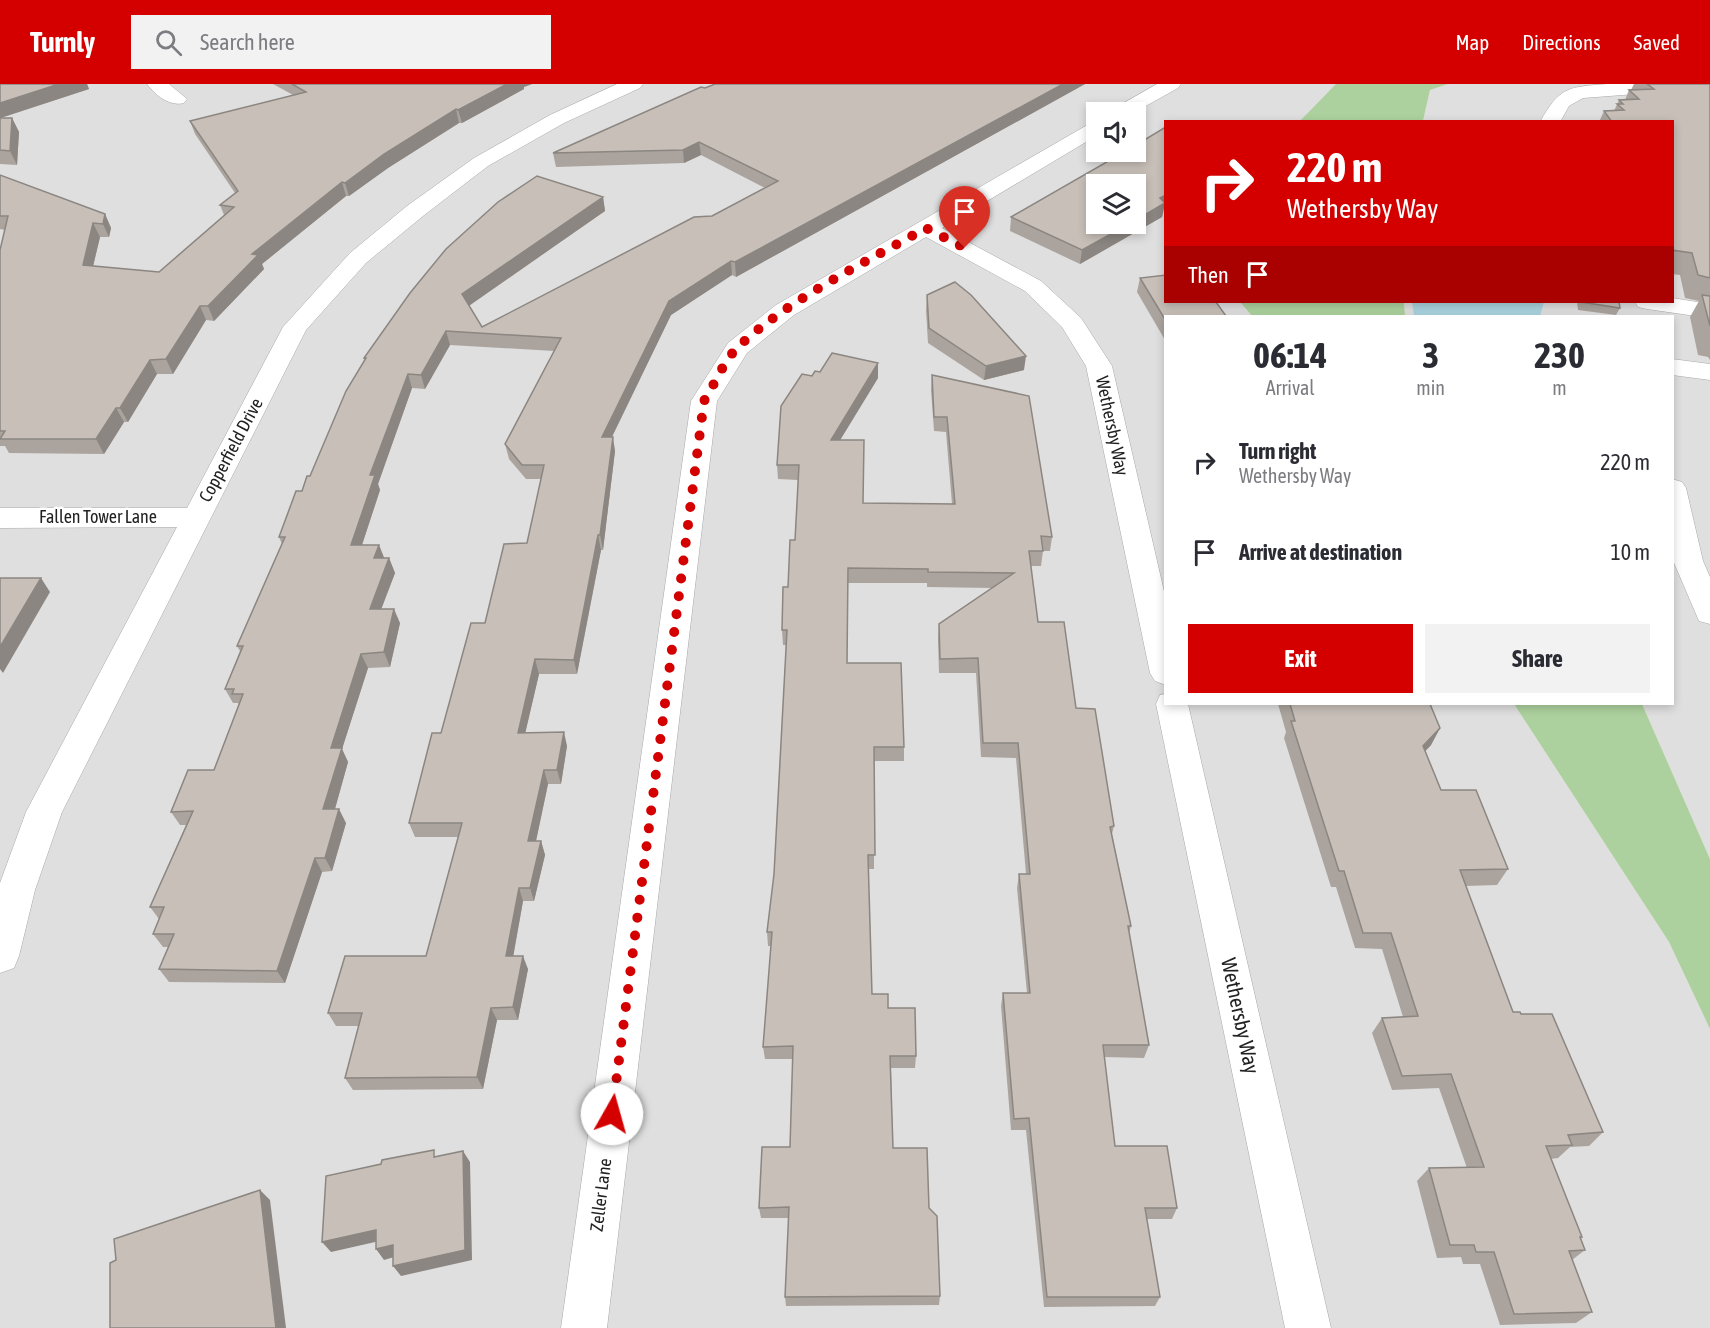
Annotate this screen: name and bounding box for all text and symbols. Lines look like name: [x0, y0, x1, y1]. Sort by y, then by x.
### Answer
search box: [131, 15, 551, 69]
text: Turnly: [30, 26, 95, 58]
icon: search: [152, 26, 185, 59]
text: Search here: [200, 29, 295, 55]
text: Map: [1455, 30, 1489, 54]
text: Directions: [1522, 30, 1601, 54]
text: Saved: [1634, 30, 1680, 54]
map controls: [1086, 102, 1146, 234]
button: sound: [1086, 102, 1146, 162]
text: 220 m: [1287, 143, 1382, 191]
icon: right: [1188, 144, 1266, 222]
button: layers: [1086, 174, 1146, 234]
pin: [939, 186, 990, 248]
text: Wethersby Way: [1287, 193, 1438, 224]
icon: arrive: [948, 195, 981, 228]
icon: arrive: [1241, 258, 1274, 291]
text: Then: [1188, 262, 1229, 288]
text: 06:14: [1253, 334, 1327, 376]
text: 3: [1422, 334, 1439, 376]
text: 230: [1534, 334, 1585, 376]
street label: Wethersby Way: [1092, 374, 1133, 477]
text: Arrival: [1266, 376, 1315, 399]
text: min: [1416, 376, 1445, 399]
text: m: [1552, 376, 1567, 399]
street label: Copperfield Drive: [194, 394, 267, 505]
text: Turn right: [1239, 438, 1316, 464]
icon: right: [1188, 446, 1221, 479]
text: 220 m: [1600, 449, 1650, 475]
text: Wethersby Way: [1239, 464, 1351, 487]
street label: Fallen Tower Lane: [39, 506, 157, 527]
icon: arrive: [1188, 536, 1221, 569]
text: Arrive at destination: [1239, 539, 1402, 565]
text: 10 m: [1610, 539, 1650, 565]
button: Exit: [1188, 624, 1413, 693]
button: Share: [1425, 624, 1650, 693]
street label: Wethersby Way: [1217, 956, 1265, 1076]
position arrow: [580, 1082, 644, 1146]
street label: Zeller Lane: [586, 1157, 615, 1233]

